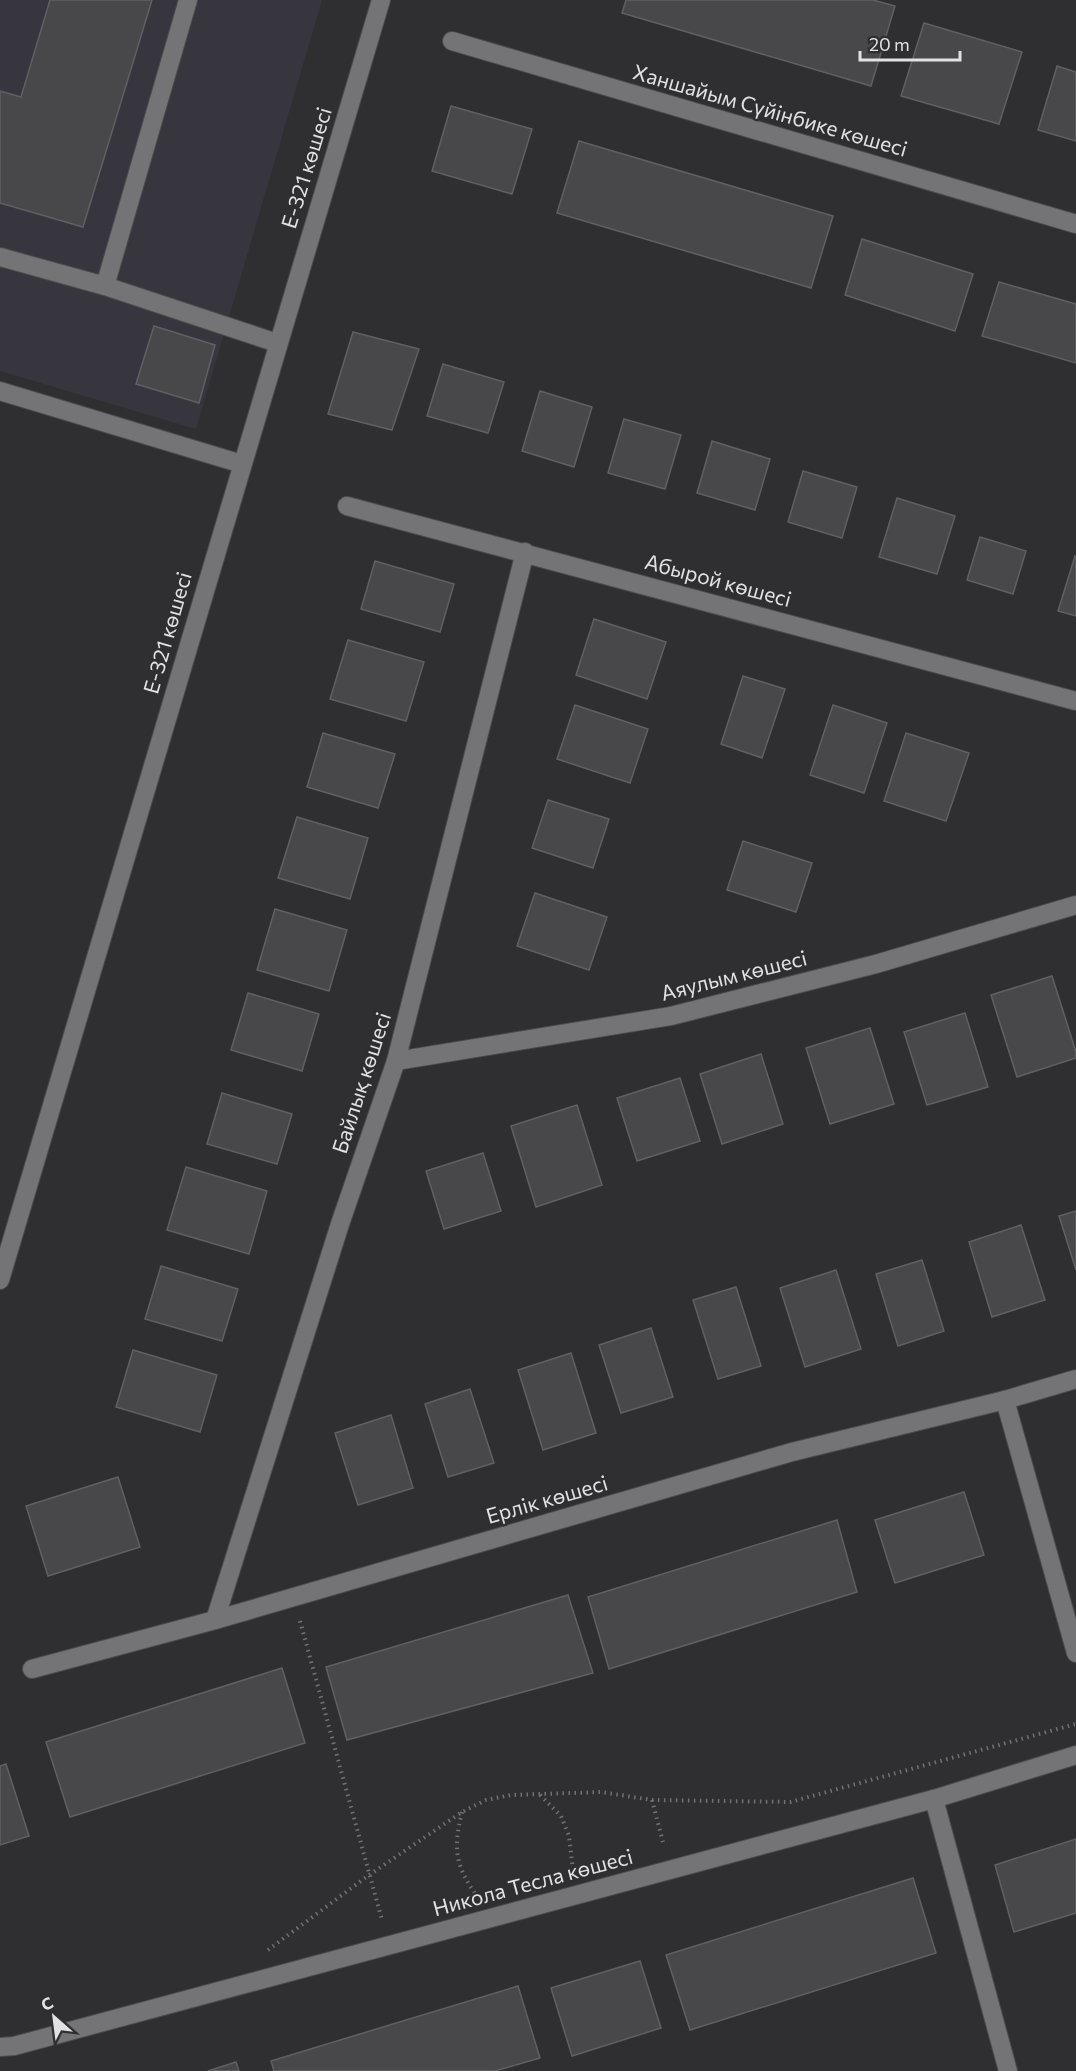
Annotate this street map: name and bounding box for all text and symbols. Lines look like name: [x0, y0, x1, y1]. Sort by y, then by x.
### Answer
scale bar: [860, 24, 960, 62]
text: 20 m: [869, 33, 910, 55]
street label: Ханшайым Сүйінбике көшесі: [630, 58, 910, 161]
street label: Е-321 көшесі: [275, 104, 336, 231]
street label: Абырой көшесі: [642, 548, 794, 611]
street label: Е-321 көшесі: [137, 569, 196, 696]
street label: Аяулым көшесі: [658, 944, 809, 1005]
street label: Байлық көшесі: [326, 1009, 395, 1156]
street label: Ерлік көшесі: [483, 1469, 610, 1528]
street label: Никола Тесла көшесі: [430, 1843, 635, 1920]
north arrow: [24, 1987, 84, 2047]
text: С: [37, 1992, 56, 2014]

